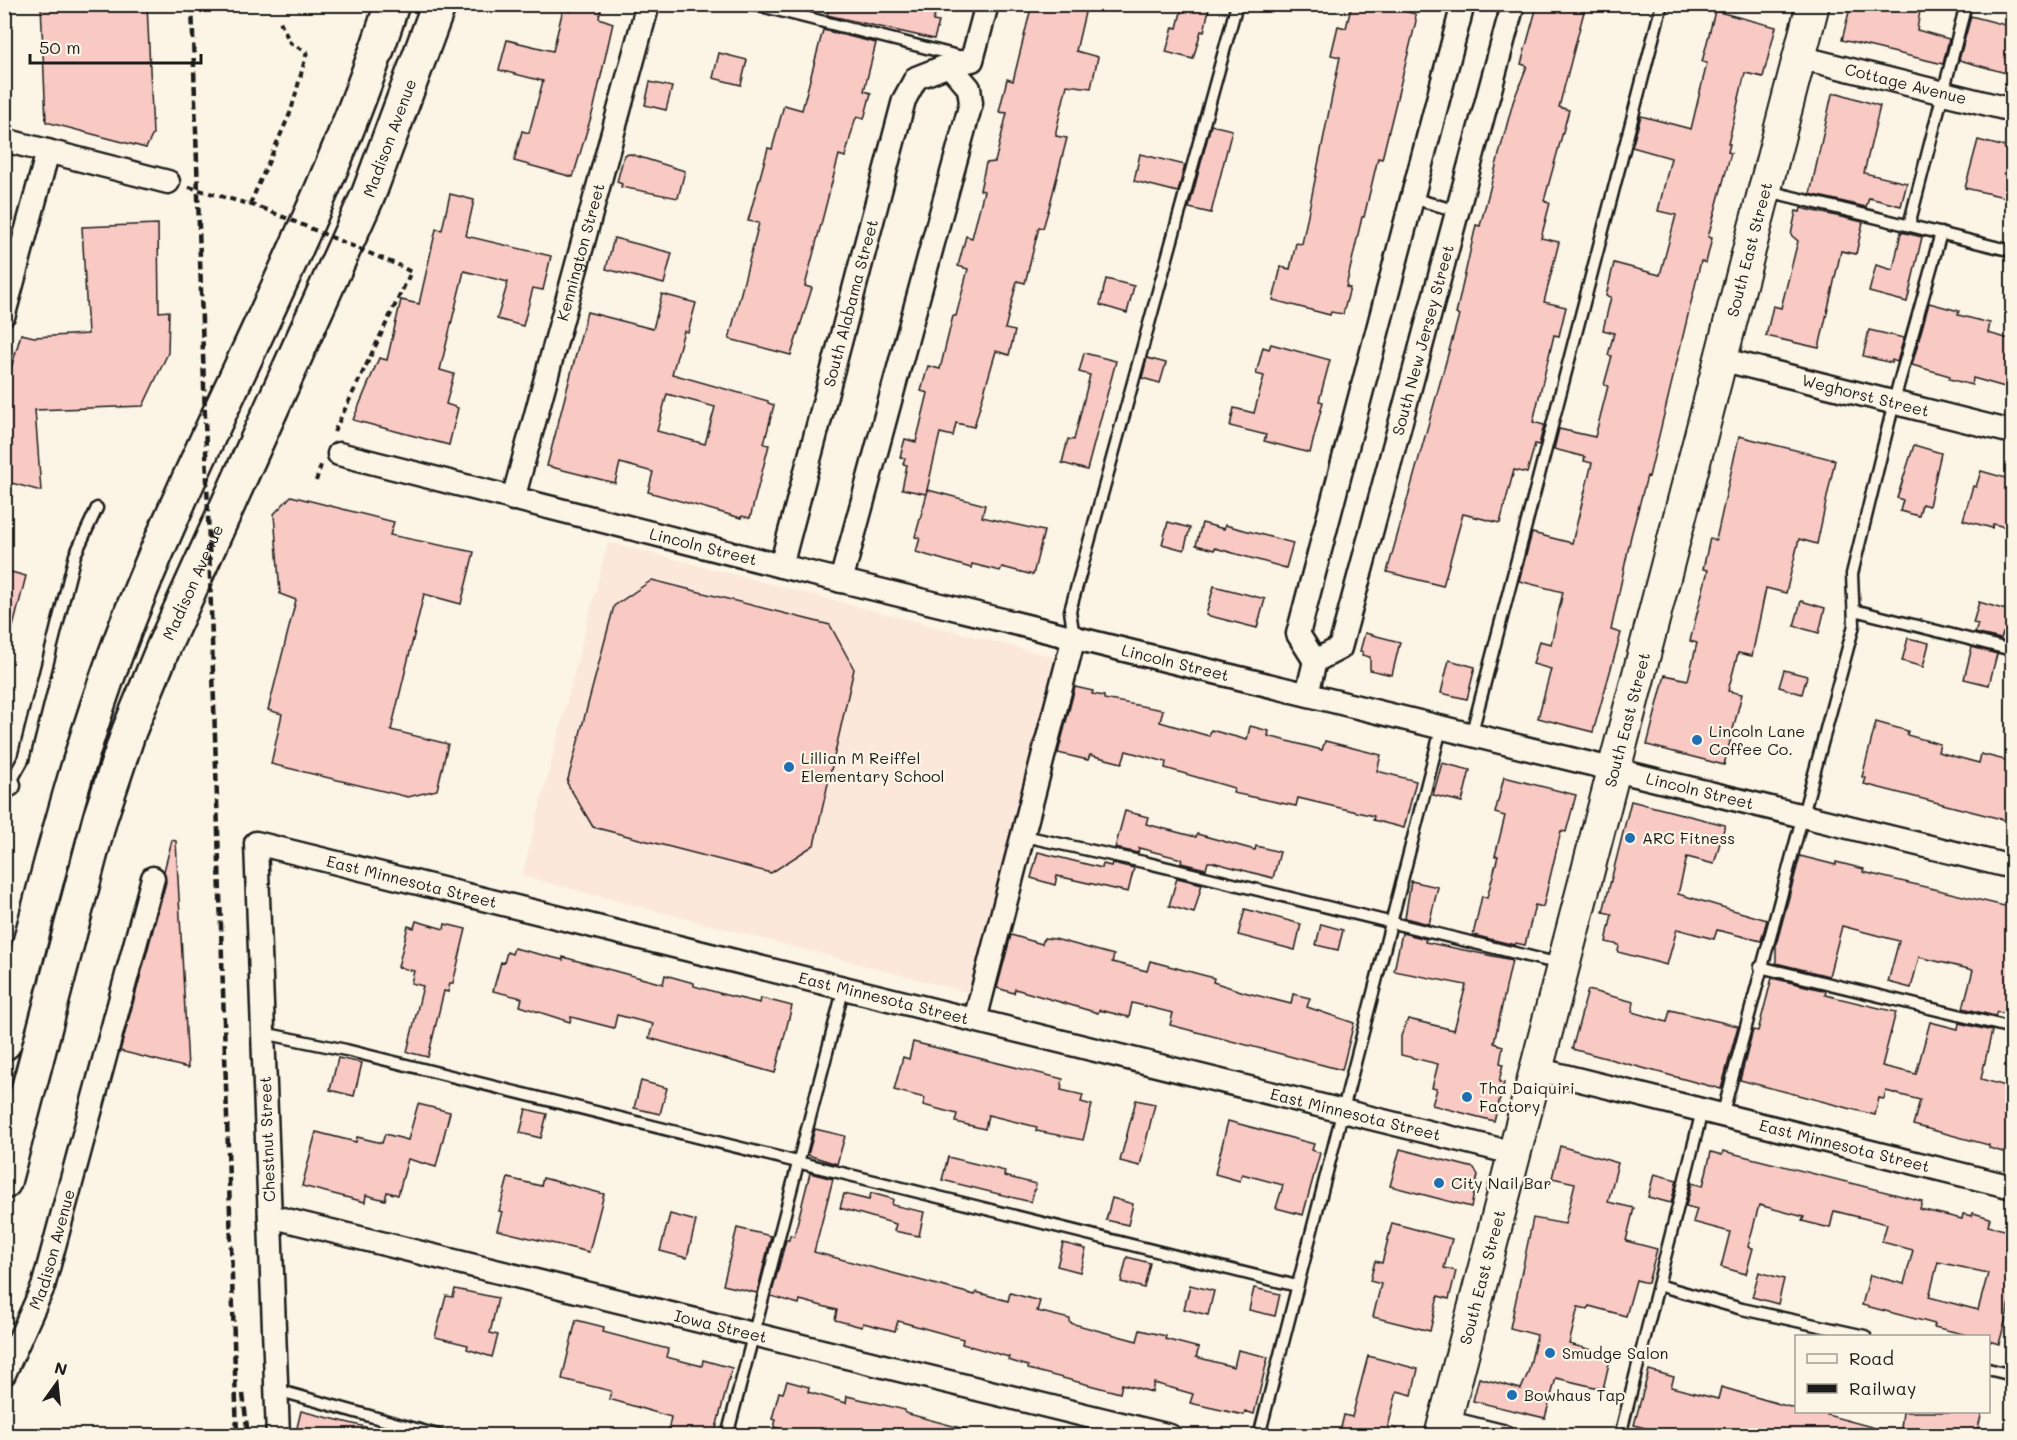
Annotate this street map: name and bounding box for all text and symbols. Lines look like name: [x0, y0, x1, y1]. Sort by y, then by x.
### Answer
scale bar: [30, 27, 201, 65]
text: 50 m: [39, 35, 81, 59]
street label: Cottage Avenue: [1843, 58, 1969, 108]
street label: Madison Avenue: [357, 76, 420, 200]
street label: South East Street: [1721, 180, 1776, 319]
street label: Kennington Street: [551, 181, 609, 323]
street label: South Alabama Street: [818, 217, 882, 389]
street label: South New Jersey Street: [1387, 242, 1458, 438]
street label: Weghorst Street: [1800, 369, 1932, 421]
street label: Madison Avenue: [157, 521, 228, 643]
street label: Lincoln Street: [648, 522, 760, 570]
street label: Lincoln Street: [1120, 639, 1232, 685]
street label: South East Street: [1599, 650, 1654, 789]
place label: Lincoln Lane Coffee Co.: [1709, 720, 1805, 759]
marker: Lincoln Lane Coffee Co.: [1690, 733, 1704, 747]
place label: Lillian M Reiffel Elementary School: [801, 747, 945, 786]
marker: Lillian M Reiffel Elementary School: [782, 760, 796, 774]
street label: Lincoln Street: [1644, 767, 1756, 813]
place label: ARC Fitness: [1642, 827, 1735, 848]
marker: ARC Fitness: [1623, 831, 1637, 845]
street label: East Minnesota Street: [325, 850, 499, 912]
street label: East Minnesota Street: [797, 966, 971, 1028]
street label: Chestnut Street: [254, 1076, 279, 1202]
place label: Tha Daiquiri Factory: [1479, 1077, 1575, 1116]
street label: East Minnesota Street: [1268, 1083, 1443, 1145]
marker: Tha Daiquiri Factory: [1460, 1090, 1474, 1104]
street label: East Minnesota Street: [1757, 1114, 1932, 1176]
place label: City Nail Bar: [1451, 1172, 1552, 1193]
marker: City Nail Bar: [1432, 1176, 1446, 1190]
street label: Madison Avenue: [23, 1187, 79, 1313]
street label: South East Street: [1454, 1207, 1509, 1347]
street label: Iowa Street: [672, 1304, 769, 1347]
legend: [1795, 1335, 1990, 1413]
place label: Smudge Salon: [1562, 1342, 1668, 1363]
marker: Smudge Salon: [1543, 1346, 1557, 1360]
text: Road: [1849, 1346, 1894, 1370]
north arrow: [27, 1353, 87, 1413]
text: N: [52, 1356, 70, 1380]
text: Railway: [1849, 1376, 1916, 1400]
place label: Bowhaus Tap: [1524, 1384, 1625, 1405]
marker: Bowhaus Tap: [1505, 1388, 1519, 1402]

